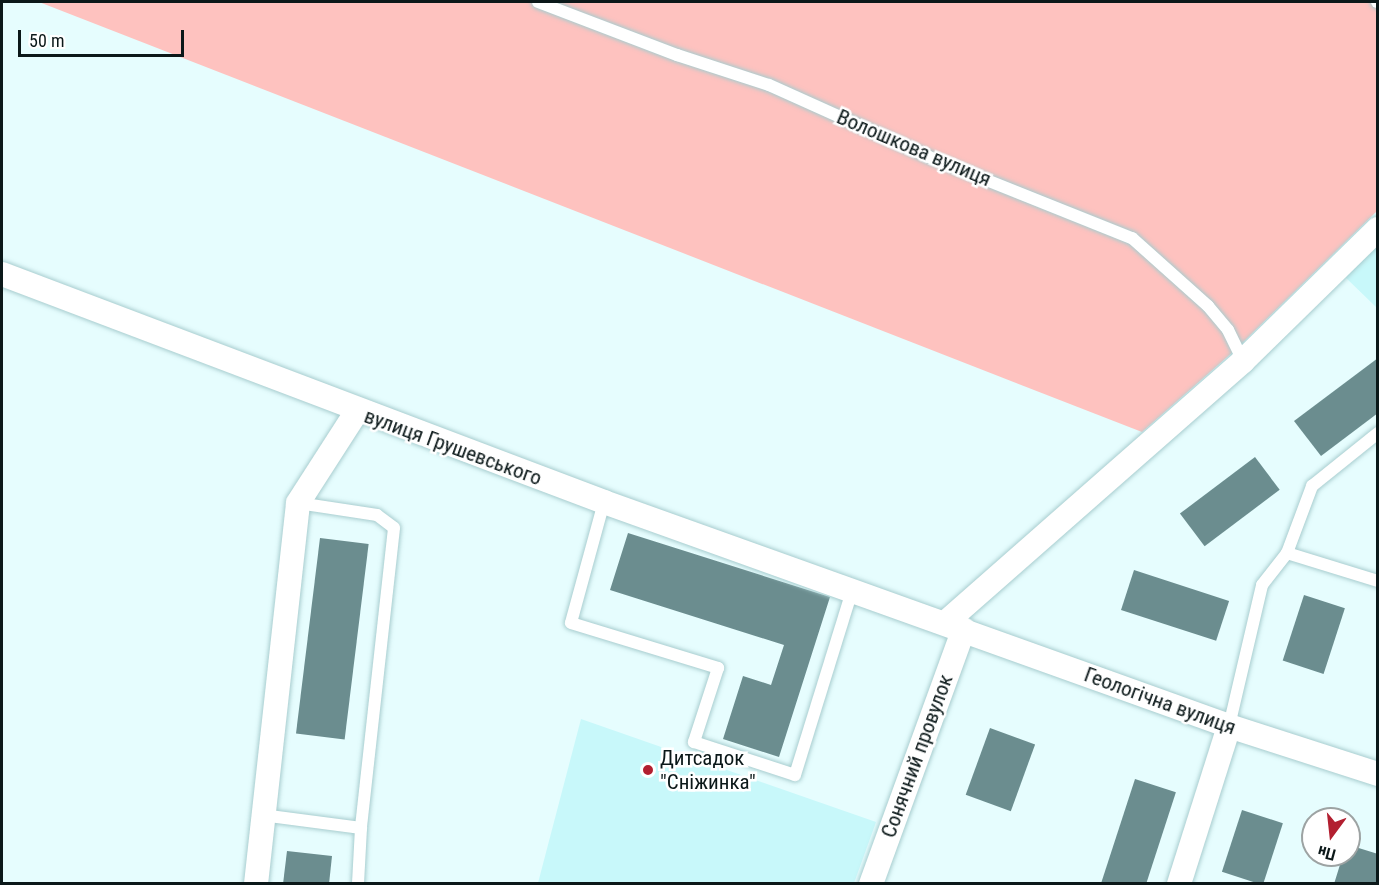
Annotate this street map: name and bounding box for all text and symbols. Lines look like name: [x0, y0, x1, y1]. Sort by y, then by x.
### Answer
scale bar: [21, 18, 188, 56]
text: 50 m: [29, 30, 64, 51]
street label: Волошкова вулиця: [833, 104, 995, 192]
street label: вулиця Грушевського: [361, 403, 545, 491]
street label: Геологічна вулиця: [1081, 662, 1239, 740]
street label: Сонячний провулок: [876, 671, 958, 841]
place label: Дитсадок "Сніжинка": [660, 745, 756, 795]
marker: Дитсадок "Сніжинка": [641, 763, 655, 777]
north arrow: [1301, 807, 1361, 867]
text: Пн: [1316, 841, 1338, 864]

